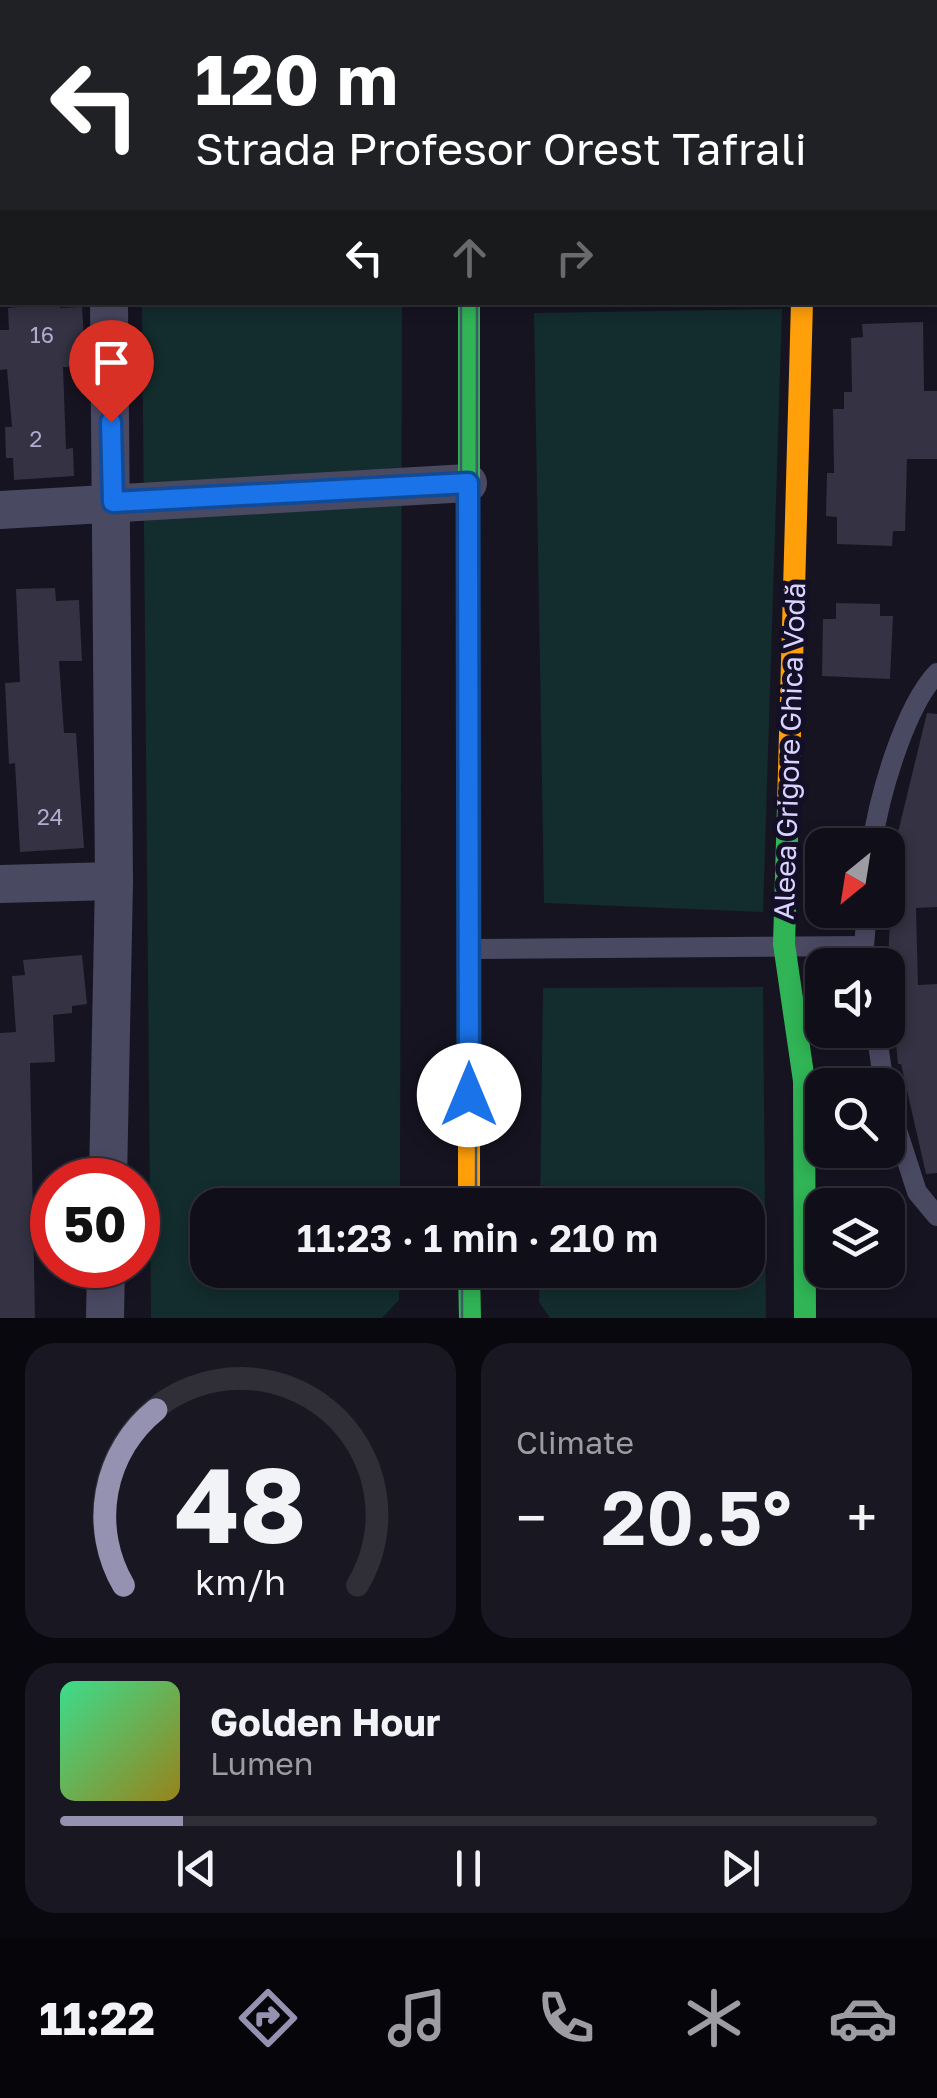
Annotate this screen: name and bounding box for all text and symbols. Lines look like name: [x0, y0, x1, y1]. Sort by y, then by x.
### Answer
text: 120 m: [195, 36, 398, 120]
icon: left: [30, 40, 160, 170]
text: Strada Profesor Orest Tafrali: [195, 121, 807, 175]
icon: left: [337, 230, 392, 285]
icon: ahead: [442, 230, 497, 285]
icon: right: [547, 230, 602, 285]
pin: [69, 320, 154, 423]
house number: 16: [30, 321, 54, 348]
icon: arrive: [84, 335, 139, 390]
house number: 2: [30, 425, 42, 452]
street label: Aleea Grigore Ghica Vodă: [767, 582, 811, 920]
house number: 24: [37, 803, 63, 830]
north arrow: [805, 828, 905, 928]
map controls: [805, 828, 905, 1288]
button: sound: [805, 948, 905, 1048]
position arrow: [417, 1043, 521, 1147]
button: search: [805, 1068, 905, 1168]
speed limit sign: 50: [30, 1158, 160, 1288]
button: layers: [805, 1188, 905, 1288]
text: 11:23 · 1 min · 210 m: [297, 1215, 658, 1260]
text: Climate: [516, 1423, 634, 1461]
text: 48: [175, 1441, 306, 1566]
text: 20.5°: [601, 1471, 792, 1562]
text: −: [516, 1484, 546, 1550]
text: +: [847, 1484, 877, 1550]
text: km/h: [195, 1560, 286, 1603]
text: Golden Hour: [210, 1699, 441, 1744]
text: Lumen: [210, 1744, 314, 1782]
icon: previous: [169, 1841, 224, 1896]
icon: pause: [441, 1841, 496, 1896]
icon: next: [713, 1841, 768, 1896]
icon: directions: [233, 1983, 303, 2053]
icon: music: [382, 1983, 452, 2053]
icon: phone: [531, 1983, 601, 2053]
icon: climate: [679, 1983, 749, 2053]
icon: car: [828, 1983, 898, 2053]
text: 11:22: [39, 1991, 155, 2045]

